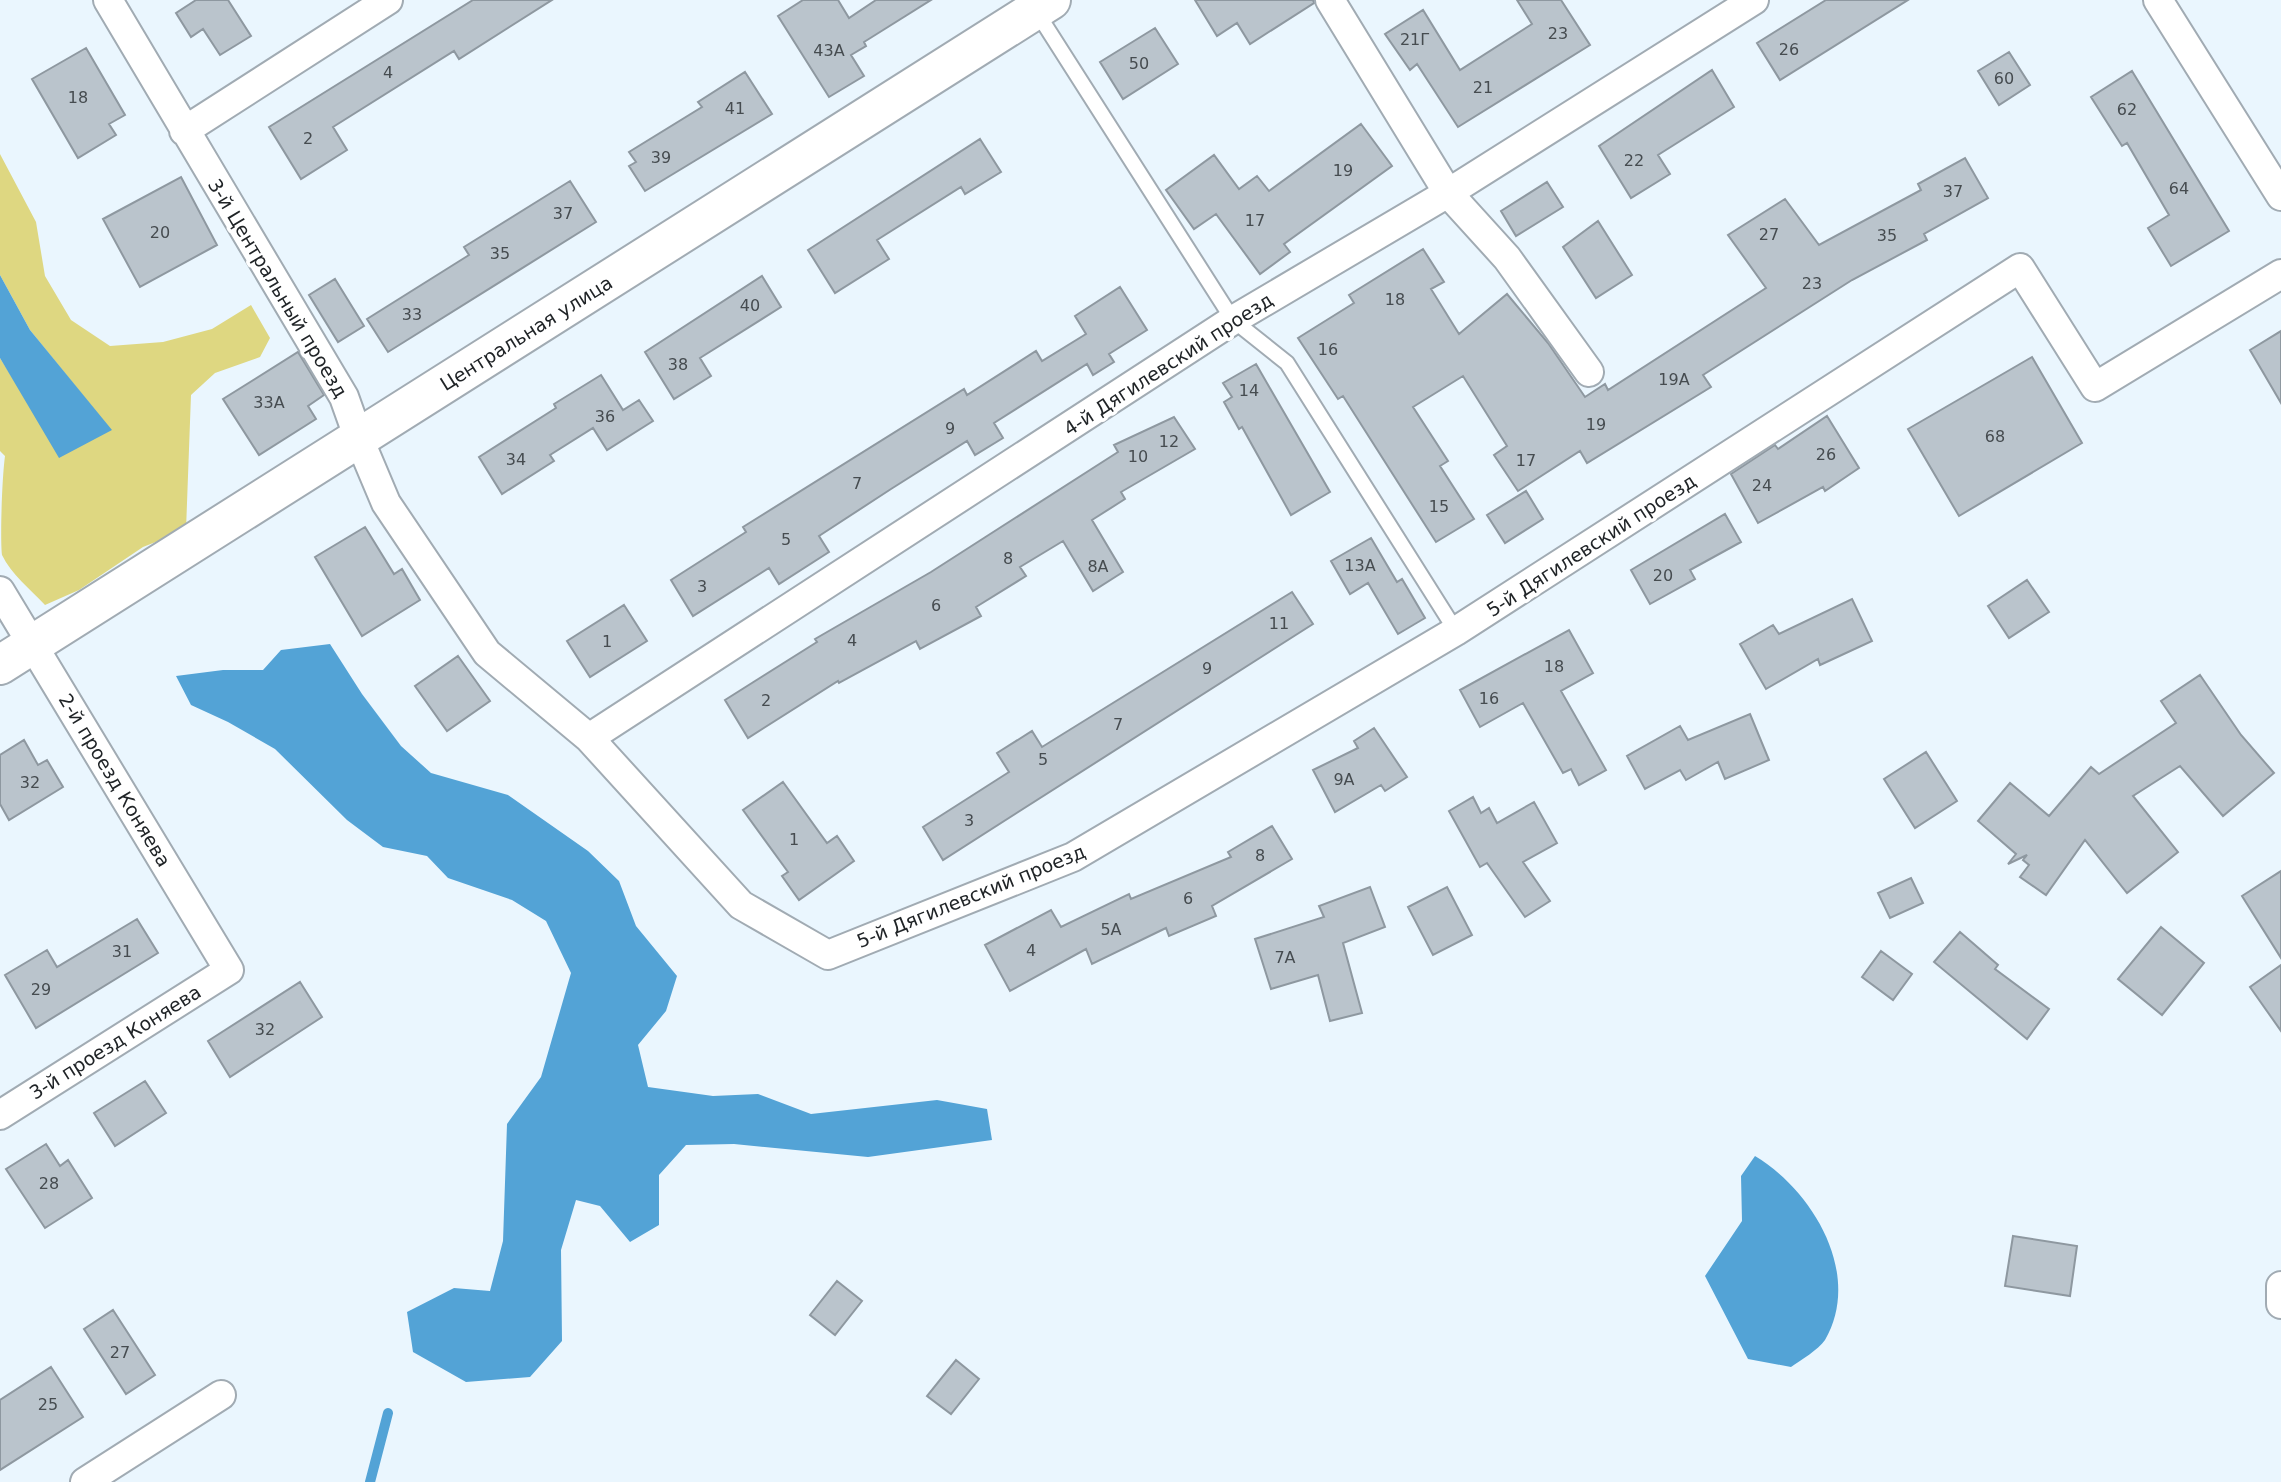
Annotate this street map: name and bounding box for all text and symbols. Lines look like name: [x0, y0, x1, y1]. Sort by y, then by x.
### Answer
house number: 23: [1548, 24, 1568, 43]
house number: 21Г: [1400, 30, 1430, 49]
house number: 26: [1779, 40, 1799, 59]
house number: 43А: [813, 41, 845, 60]
house number: 50: [1129, 54, 1149, 73]
house number: 4: [383, 63, 393, 82]
house number: 60: [1994, 69, 2014, 88]
house number: 21: [1473, 78, 1493, 97]
house number: 18: [68, 88, 88, 107]
house number: 41: [725, 99, 745, 118]
house number: 62: [2117, 100, 2137, 119]
house number: 2: [303, 129, 313, 148]
house number: 39: [651, 148, 671, 167]
house number: 22: [1624, 151, 1644, 170]
house number: 19: [1333, 161, 1353, 180]
street label: 3-й Центральный проезд: [204, 175, 352, 401]
house number: 64: [2169, 179, 2189, 198]
house number: 37: [1943, 182, 1963, 201]
house number: 37: [553, 204, 573, 223]
house number: 17: [1245, 211, 1265, 230]
house number: 20: [150, 223, 170, 242]
house number: 27: [1759, 225, 1779, 244]
house number: 35: [1877, 226, 1897, 245]
house number: 35: [490, 244, 510, 263]
street label: Центральная улица: [436, 271, 616, 395]
house number: 23: [1802, 274, 1822, 293]
street label: 4-й Дягилевский проезд: [1059, 288, 1277, 440]
house number: 18: [1385, 290, 1405, 309]
house number: 40: [740, 296, 760, 315]
house number: 33: [402, 305, 422, 324]
house number: 16: [1318, 340, 1338, 359]
house number: 38: [668, 355, 688, 374]
house number: 19А: [1658, 370, 1690, 389]
house number: 14: [1239, 381, 1259, 400]
house number: 33А: [253, 393, 285, 412]
house number: 36: [595, 407, 615, 426]
house number: 19: [1586, 415, 1606, 434]
house number: 9: [945, 419, 955, 438]
house number: 68: [1985, 427, 2005, 446]
house number: 12: [1159, 432, 1179, 451]
house number: 26: [1816, 445, 1836, 464]
house number: 10: [1128, 447, 1148, 466]
house number: 34: [506, 450, 526, 469]
house number: 17: [1516, 451, 1536, 470]
street label: 5-й Дягилевский проезд: [1482, 469, 1700, 621]
house number: 7: [852, 474, 862, 493]
house number: 24: [1752, 476, 1772, 495]
house number: 15: [1429, 497, 1449, 516]
house number: 5: [781, 530, 791, 549]
house number: 8: [1003, 549, 1013, 568]
house number: 13А: [1344, 556, 1376, 575]
house number: 8А: [1087, 557, 1109, 576]
house number: 20: [1653, 566, 1673, 585]
house number: 3: [697, 577, 707, 596]
house number: 6: [931, 596, 941, 615]
house number: 11: [1269, 614, 1289, 633]
house number: 4: [847, 631, 857, 650]
house number: 1: [602, 632, 612, 651]
house number: 18: [1544, 657, 1564, 676]
house number: 9: [1202, 659, 1212, 678]
house number: 16: [1479, 689, 1499, 708]
street label: 2-й проезд Коняева: [55, 690, 175, 870]
house number: 2: [761, 691, 771, 710]
house number: 7: [1113, 715, 1123, 734]
house number: 5: [1038, 750, 1048, 769]
house number: 9А: [1333, 770, 1355, 789]
house number: 32: [20, 773, 40, 792]
house number: 3: [964, 811, 974, 830]
house number: 1: [789, 830, 799, 849]
street label: 5-й Дягилевский проезд: [853, 840, 1089, 952]
house number: 8: [1255, 846, 1265, 865]
house number: 6: [1183, 889, 1193, 908]
house number: 5А: [1100, 920, 1122, 939]
house number: 4: [1026, 941, 1036, 960]
house number: 31: [112, 942, 132, 961]
house number: 7А: [1274, 948, 1296, 967]
street label: 3-й проезд Коняева: [25, 980, 205, 1104]
house number: 29: [31, 980, 51, 999]
house number: 32: [255, 1020, 275, 1039]
house number: 28: [39, 1174, 59, 1193]
house number: 27: [110, 1343, 130, 1362]
house number: 25: [38, 1395, 58, 1414]

